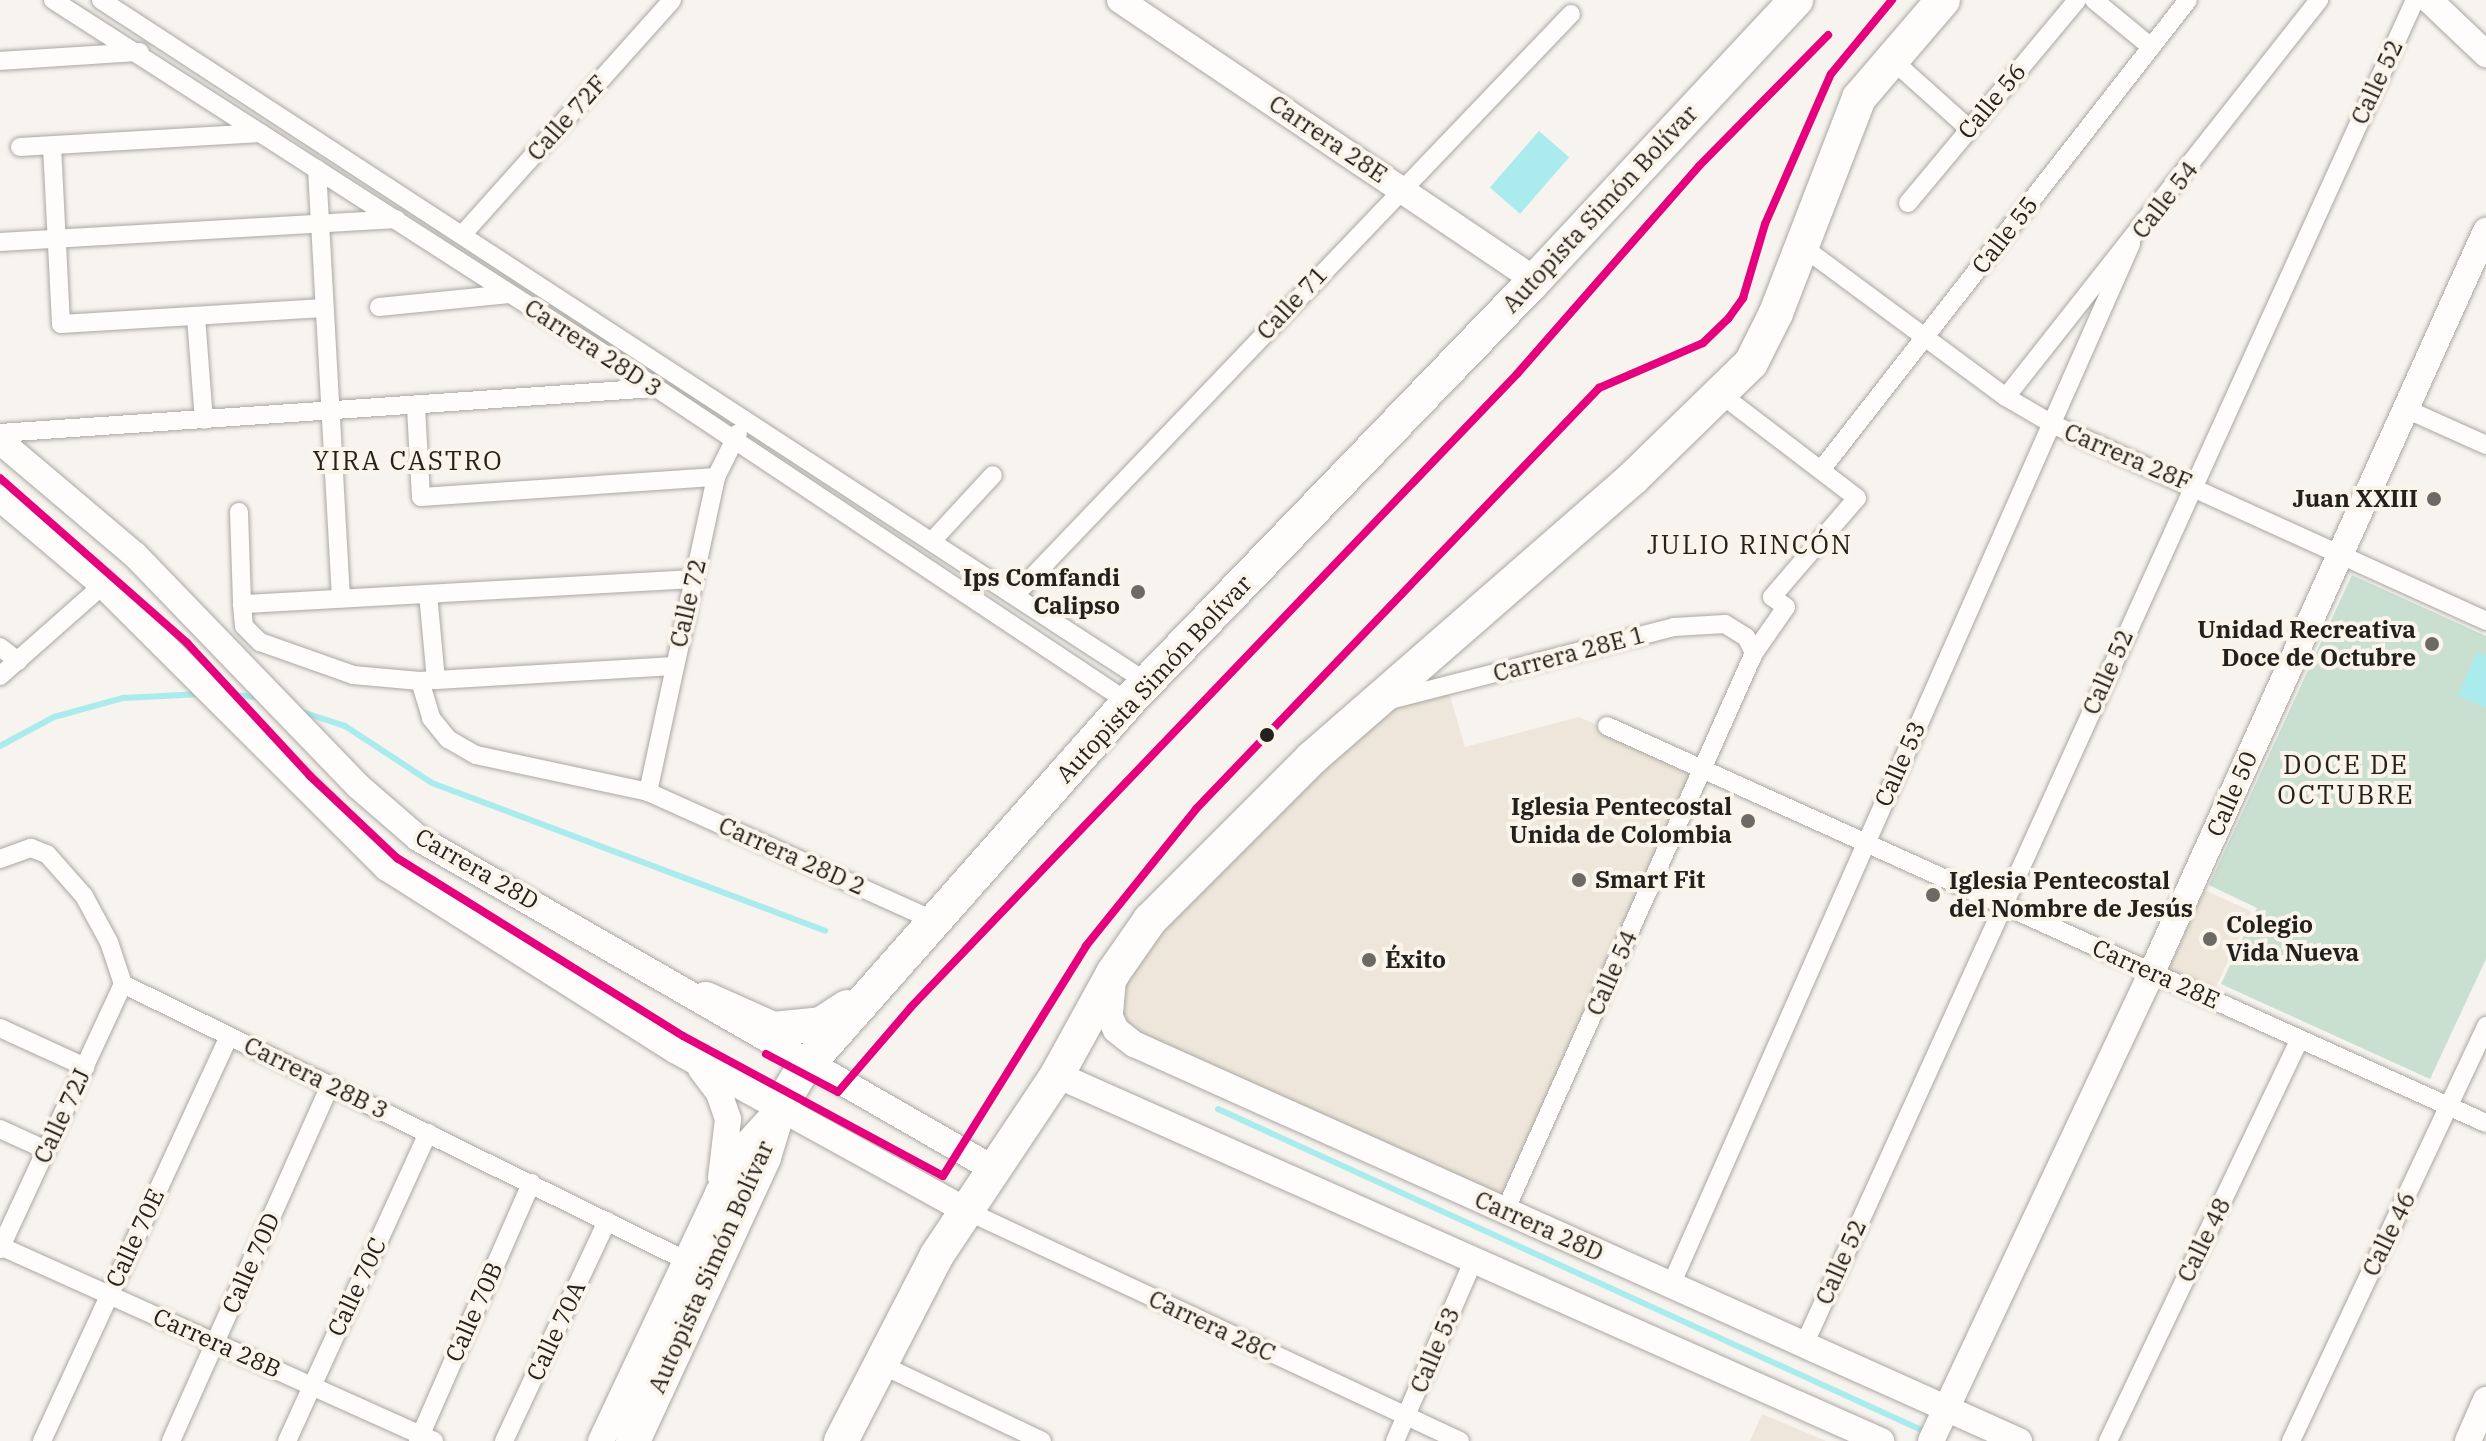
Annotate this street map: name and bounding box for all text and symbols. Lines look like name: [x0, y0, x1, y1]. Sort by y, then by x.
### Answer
street label: Calle 52: [2345, 35, 2409, 129]
street label: Calle 56: [1952, 57, 2032, 145]
street label: Calle 72F: [521, 69, 613, 167]
street label: Carrera 28E: [1264, 89, 1392, 189]
street label: Autopista Simón Bolívar: [1496, 99, 1704, 319]
street label: Calle 54: [2126, 156, 2204, 244]
street label: Calle 55: [1966, 191, 2044, 279]
street label: Calle 71: [1251, 260, 1333, 346]
street label: Carrera 28D 3: [519, 293, 667, 403]
street label: Carrera 28F: [2060, 417, 2196, 497]
district label: YIRA CASTRO: [312, 445, 504, 477]
place label: Juan XXIII: [2293, 485, 2418, 513]
marker: Juan XXIII: [2425, 490, 2443, 508]
district label: JULIO RINCÓN: [1647, 529, 1853, 561]
street label: Calle 72: [664, 556, 712, 650]
place label: Ips Comfandi Calipso: [963, 564, 1120, 620]
street label: Autopista Simón Bolívar: [1050, 569, 1258, 789]
marker: Ips Comfandi Calipso: [1127, 581, 1149, 603]
place label: Unidad Recreativa Doce de Octubre: [2197, 616, 2416, 672]
street label: Carrera 28E 1: [1490, 620, 1648, 688]
street label: Calle 52: [2077, 625, 2139, 719]
marker: Unidad Recreativa Doce de Octubre: [2423, 635, 2441, 653]
street label: Calle 53: [1869, 717, 1931, 811]
unlabelled marker: [1259, 727, 1275, 743]
street label: Calle 50: [2201, 747, 2263, 841]
district label: DOCE DE OCTUBRE: [2277, 749, 2415, 810]
place label: Iglesia Pentecostal Unida de Colombia: [1509, 793, 1732, 849]
street label: Carrera 28D 2: [714, 811, 870, 901]
marker: Iglesia Pentecostal Unida de Colombia: [1739, 812, 1757, 830]
street label: Carrera 28D: [410, 822, 544, 916]
place label: Smart Fit: [1595, 866, 1705, 894]
place label: Iglesia Pentecostal del Nombre de Jesús: [1949, 867, 2193, 923]
marker: Smart Fit: [1570, 871, 1588, 889]
marker: Iglesia Pentecostal del Nombre de Jesús: [1924, 886, 1942, 904]
place label: Colegio Vida Nueva: [2226, 911, 2359, 967]
street label: Calle 54: [1581, 926, 1643, 1020]
marker: Colegio Vida Nueva: [2201, 930, 2219, 948]
street label: Carrera 28E: [2088, 933, 2224, 1015]
place label: Éxito: [1385, 946, 1446, 974]
marker: Éxito: [1360, 951, 1378, 969]
street label: Carrera 28B 3: [239, 1031, 393, 1125]
street label: Calle 72J: [28, 1064, 96, 1168]
street label: Autopista Simón Bolívar: [642, 1136, 780, 1398]
street label: Calle 70E: [100, 1184, 170, 1292]
street label: Carrera 28D: [1470, 1185, 1608, 1267]
street label: Calle 46: [2356, 1187, 2422, 1281]
street label: Calle 48: [2171, 1193, 2237, 1287]
street label: Calle 70D: [216, 1208, 286, 1318]
street label: Calle 52: [1810, 1215, 1872, 1309]
street label: Calle 70C: [322, 1233, 392, 1341]
street label: Calle 70B: [439, 1258, 509, 1366]
street label: Calle 70A: [520, 1277, 592, 1385]
street label: Carrera 28C: [1144, 1284, 1280, 1368]
street label: Carrera 28B: [149, 1302, 285, 1384]
street label: Calle 53: [1404, 1303, 1466, 1397]

